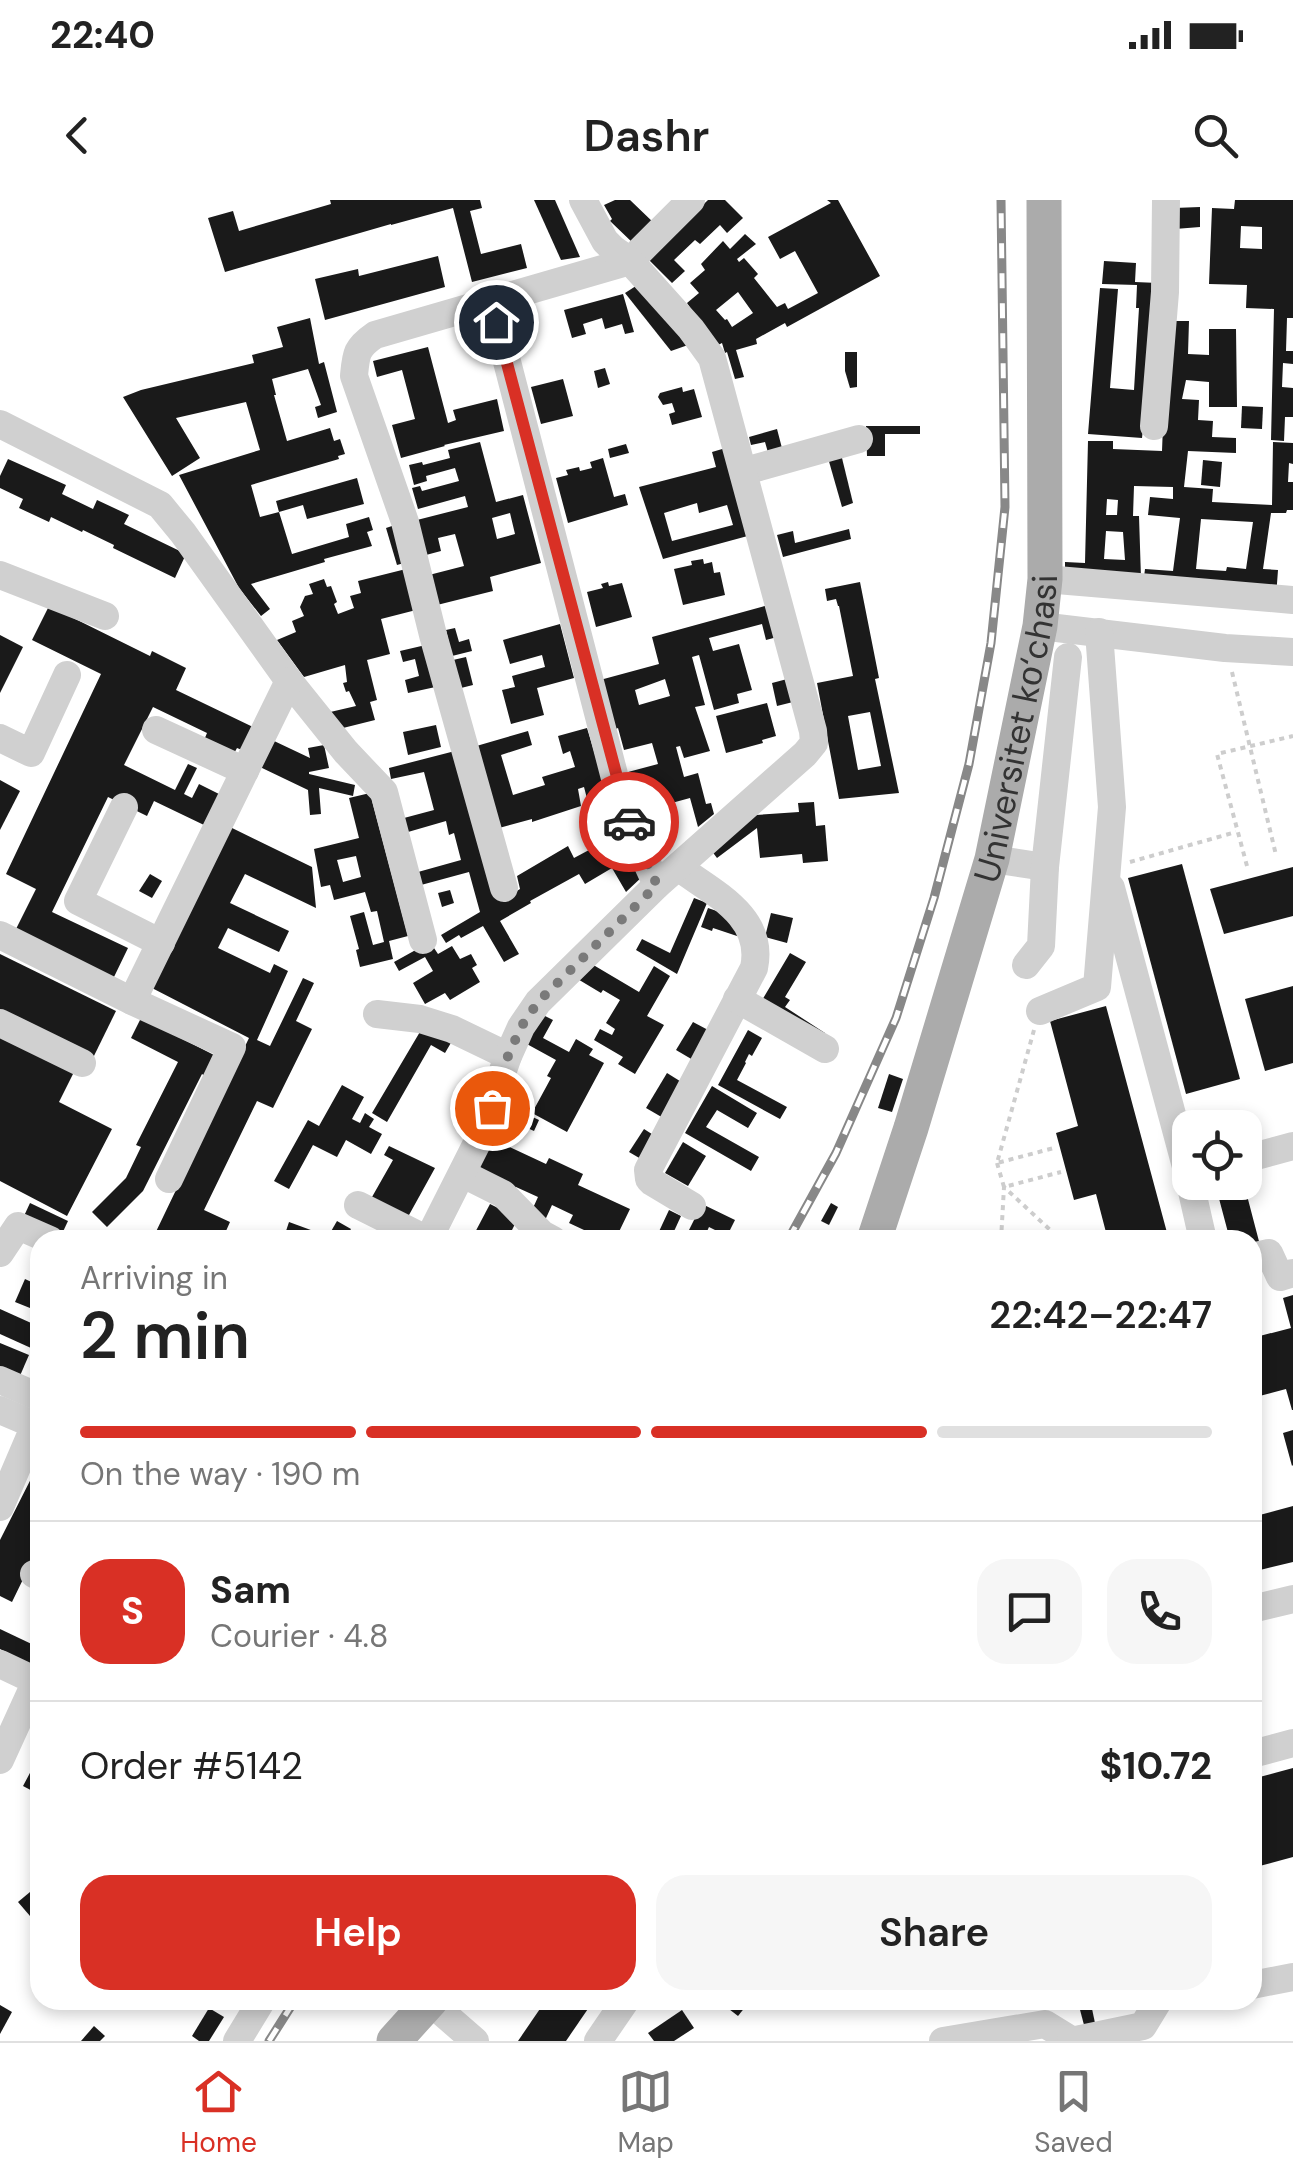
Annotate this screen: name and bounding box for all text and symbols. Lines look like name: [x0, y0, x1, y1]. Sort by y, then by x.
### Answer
text: 22:40: [50, 10, 155, 60]
text: Dashr: [583, 106, 710, 165]
icon: back: [50, 108, 105, 163]
icon: search: [1188, 108, 1243, 163]
pin: [454, 280, 539, 365]
icon: home: [469, 295, 524, 350]
street label: Universitet kо‘chasi: [963, 574, 1068, 888]
courier: [579, 772, 679, 872]
icon: car: [602, 795, 657, 850]
pin: [450, 1066, 535, 1151]
icon: bag: [465, 1081, 520, 1136]
map controls: [1172, 1110, 1262, 1200]
button: locate: [1172, 1110, 1262, 1200]
text: Arriving in: [80, 1257, 228, 1299]
text: 22:42–22:47: [989, 1290, 1212, 1340]
text: 2 min: [80, 1294, 250, 1378]
text: On the way · 190 m: [80, 1453, 360, 1495]
button: chat: [977, 1559, 1082, 1664]
button: phone: [1107, 1559, 1212, 1664]
text: Sam: [210, 1565, 291, 1615]
text: S: [121, 1586, 144, 1636]
text: Courier · 4.8: [210, 1615, 388, 1657]
text: Order #5142: [80, 1741, 303, 1791]
text: $10.72: [1100, 1741, 1212, 1791]
button: Help: [80, 1875, 636, 1990]
button: Share: [656, 1875, 1212, 1990]
tab: Home: [180, 2064, 257, 2161]
tab: Map: [617, 2064, 674, 2161]
tab: Saved: [1034, 2064, 1113, 2161]

